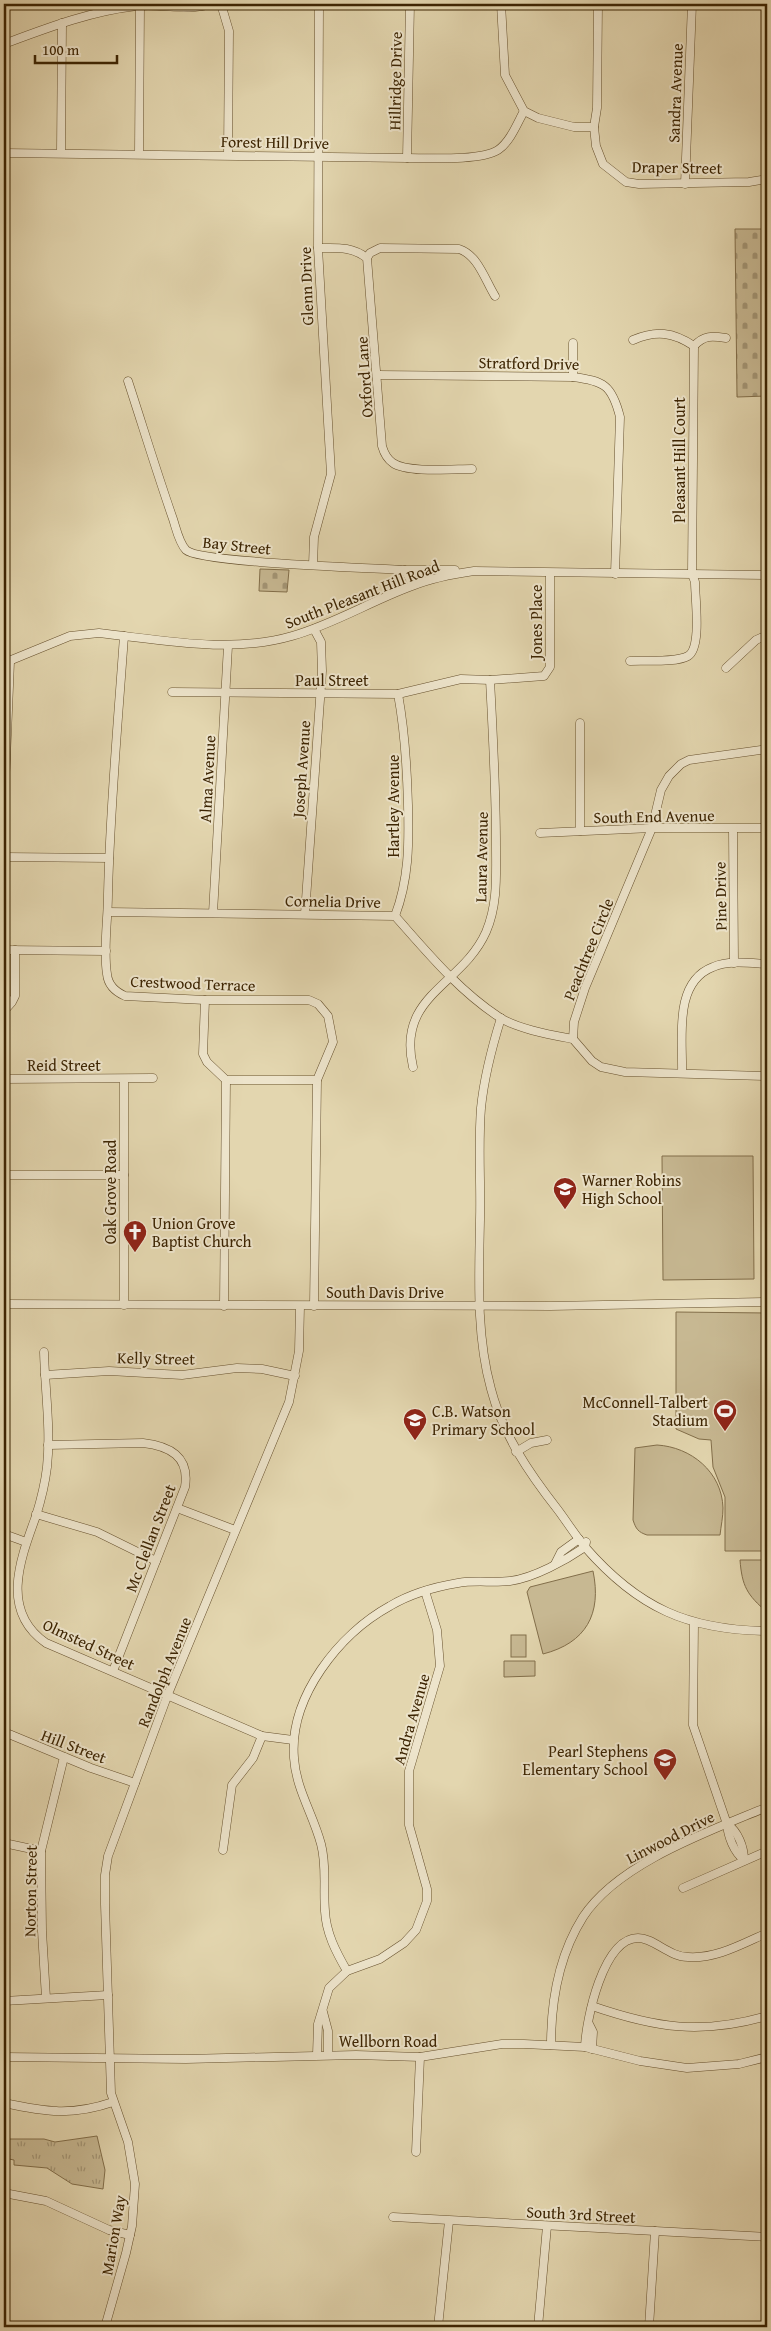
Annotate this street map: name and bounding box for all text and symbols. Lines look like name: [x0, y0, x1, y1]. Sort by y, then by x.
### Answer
street label: Hillridge Drive: [382, 31, 408, 131]
scale bar: [35, 32, 118, 64]
text: 100 m: [42, 39, 80, 60]
street label: Sandra Avenue: [661, 43, 689, 143]
street label: Forest Hill Drive: [221, 129, 329, 155]
street label: Draper Street: [632, 154, 723, 180]
street label: Glenn Drive: [293, 246, 319, 326]
street label: Oxford Lane: [349, 336, 379, 418]
street label: Stratford Drive: [478, 350, 580, 376]
street label: Pleasant Hill Court: [667, 397, 691, 523]
street label: Bay Street: [202, 529, 273, 561]
street label: South Pleasant Hill Road: [281, 553, 443, 635]
street label: Jones Place: [524, 585, 548, 661]
street label: Paul Street: [295, 668, 369, 692]
street label: Joseph Avenue: [285, 720, 316, 820]
street label: Alma Avenue: [193, 735, 221, 823]
street label: Hartley Avenue: [381, 754, 405, 858]
street label: South End Avenue: [593, 803, 715, 829]
street label: Laura Avenue: [468, 811, 494, 903]
street label: Pine Drive: [707, 861, 733, 931]
street label: Cornelia Drive: [285, 888, 381, 914]
street label: Peachtree Circle: [557, 894, 619, 1004]
street label: Crestwood Terrace: [130, 969, 256, 997]
street label: Reid Street: [27, 1053, 101, 1077]
street label: Oak Grove Road: [98, 1139, 122, 1244]
place label: Warner Robins High School: [582, 1168, 681, 1210]
school or university icon: Warner Robins High School: [552, 1176, 578, 1210]
place label: Union Grove Baptist Church: [152, 1211, 251, 1253]
church icon: Union Grove Baptist Church: [122, 1219, 148, 1253]
street label: South Davis Drive: [326, 1280, 444, 1304]
street label: Kelly Street: [117, 1345, 196, 1371]
place label: McConnell-Talbert Stadium: [583, 1390, 708, 1432]
sports icon: McConnell-Talbert Stadium: [712, 1398, 738, 1432]
place label: C.B. Watson Primary School: [432, 1399, 535, 1441]
school or university icon: C.B. Watson Primary School: [402, 1407, 428, 1441]
street label: Mc Clellan Street: [118, 1480, 182, 1595]
street label: Olmsted Street: [39, 1612, 139, 1676]
street label: Randolph Avenue: [131, 1613, 197, 1731]
street label: Andra Avenue: [387, 1671, 435, 1767]
street label: Hill Street: [38, 1723, 110, 1770]
place label: Pearl Stephens Elementary School: [523, 1739, 649, 1781]
school or university icon: Pearl Stephens Elementary School: [652, 1747, 678, 1781]
street label: Linwood Drive: [621, 1804, 719, 1870]
street label: Norton Street: [17, 1844, 43, 1937]
street label: Wellborn Road: [339, 2029, 438, 2053]
street label: Marion Way: [94, 2193, 132, 2277]
street label: South 3rd Street: [526, 2199, 637, 2229]

